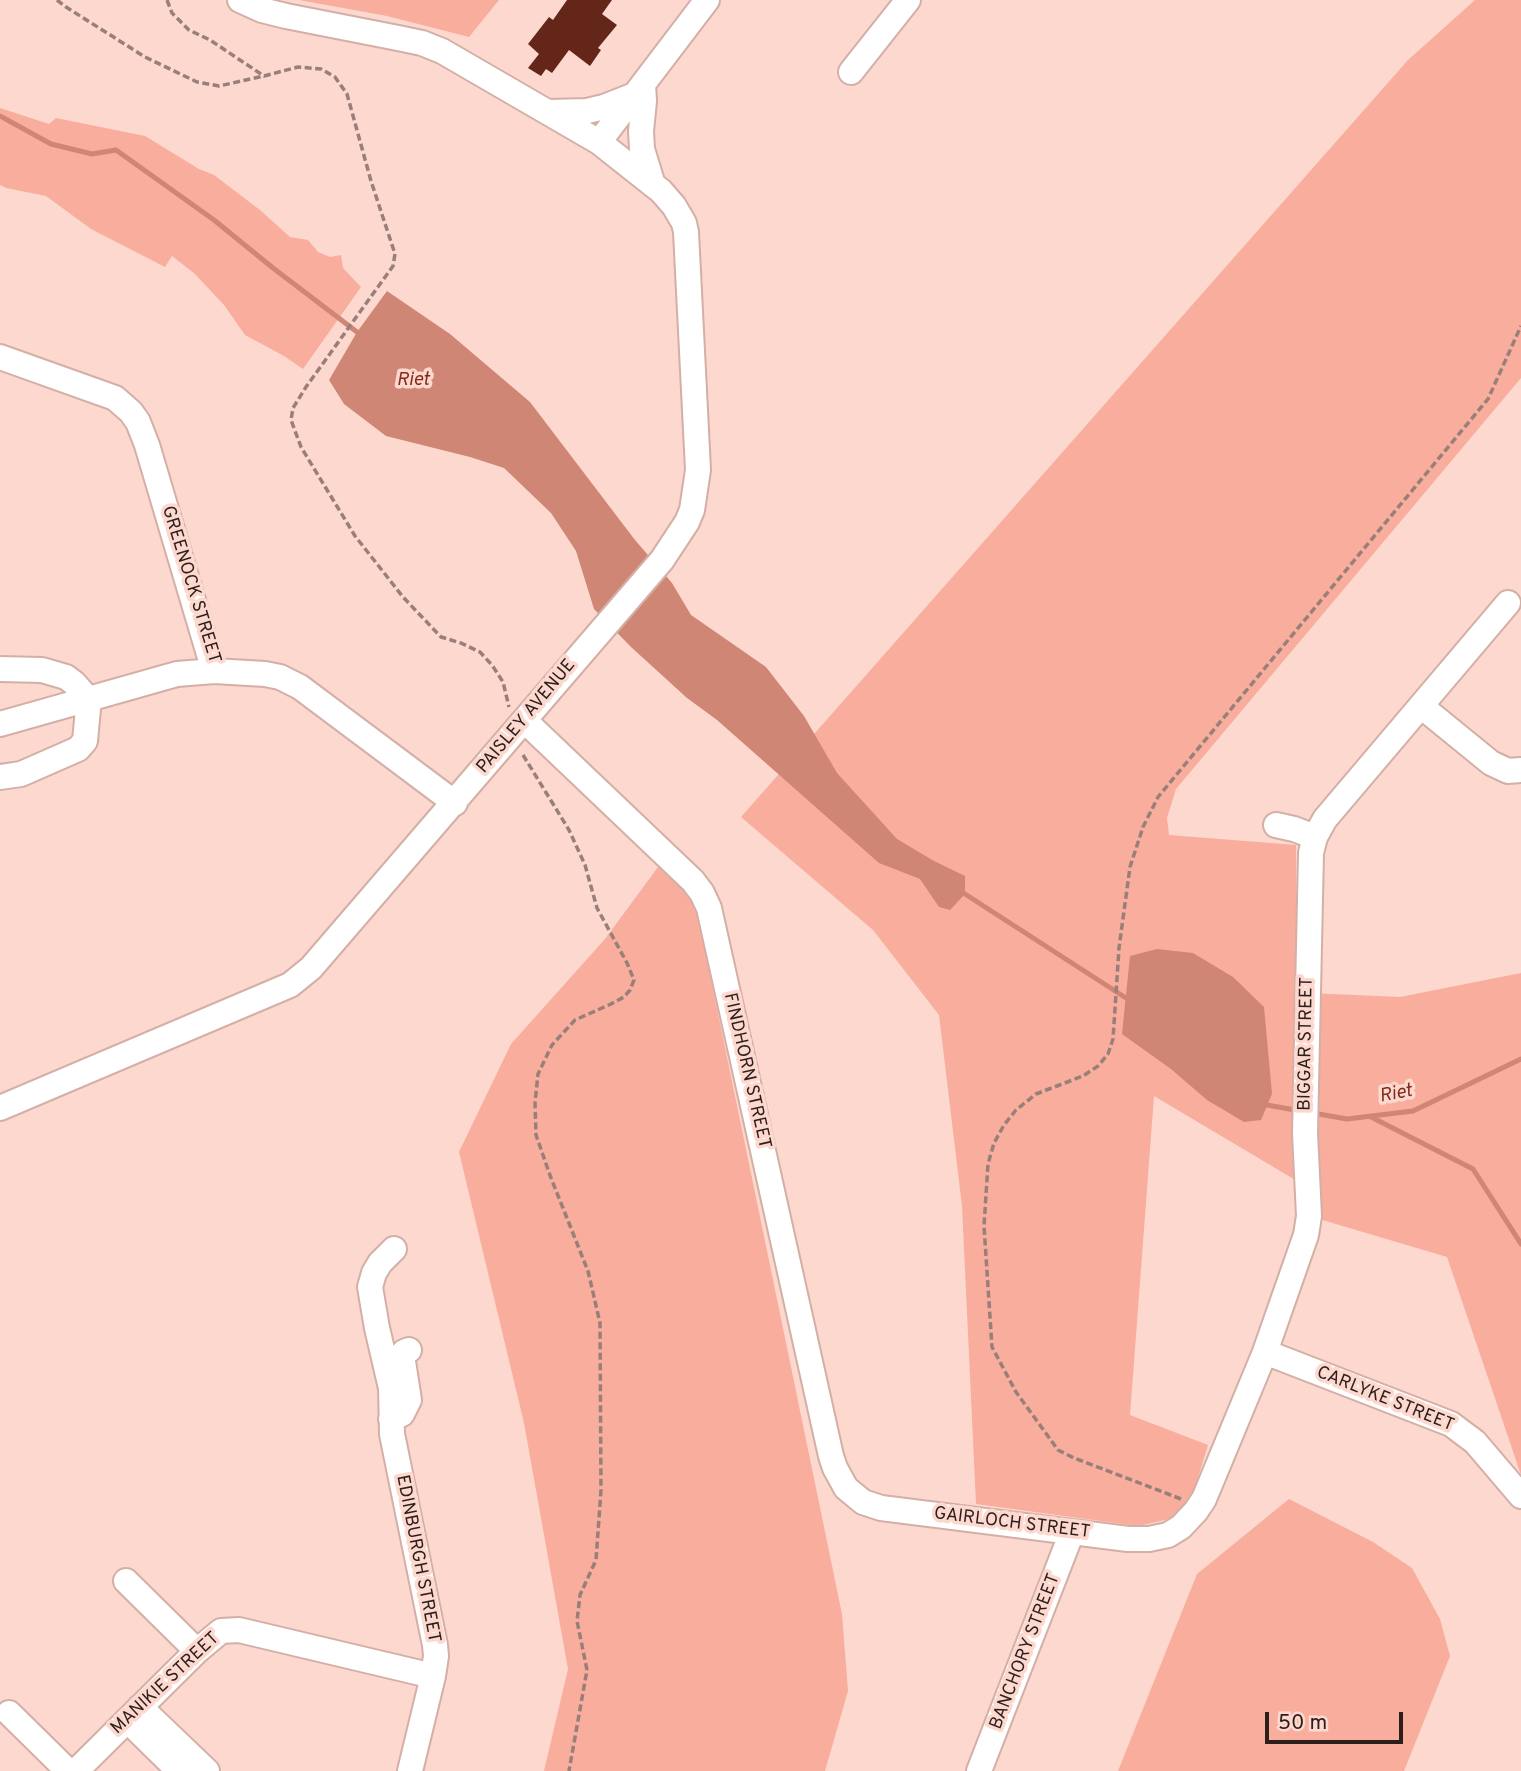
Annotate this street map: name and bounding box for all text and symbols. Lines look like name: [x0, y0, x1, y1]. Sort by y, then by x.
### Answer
water label: Riet: [396, 370, 430, 392]
street label: GREENOCK STREET: [156, 503, 224, 667]
street label: PAISLEY AVENUE: [473, 656, 581, 778]
street label: BIGGAR STREET: [1295, 977, 1319, 1111]
street label: FINDHORN STREET: [718, 991, 774, 1151]
water label: Riet: [1378, 1081, 1414, 1109]
street label: CARLYKE STREET: [1313, 1363, 1457, 1437]
street label: EDINBURGH STREET: [390, 1473, 444, 1645]
street label: GAIRLOCH STREET: [933, 1504, 1091, 1544]
street label: BANCHORY STREET: [986, 1571, 1066, 1733]
street label: MANIKIE STREET: [107, 1628, 225, 1740]
scale bar: [1269, 1698, 1407, 1742]
text: 50 m: [1278, 1710, 1327, 1737]

